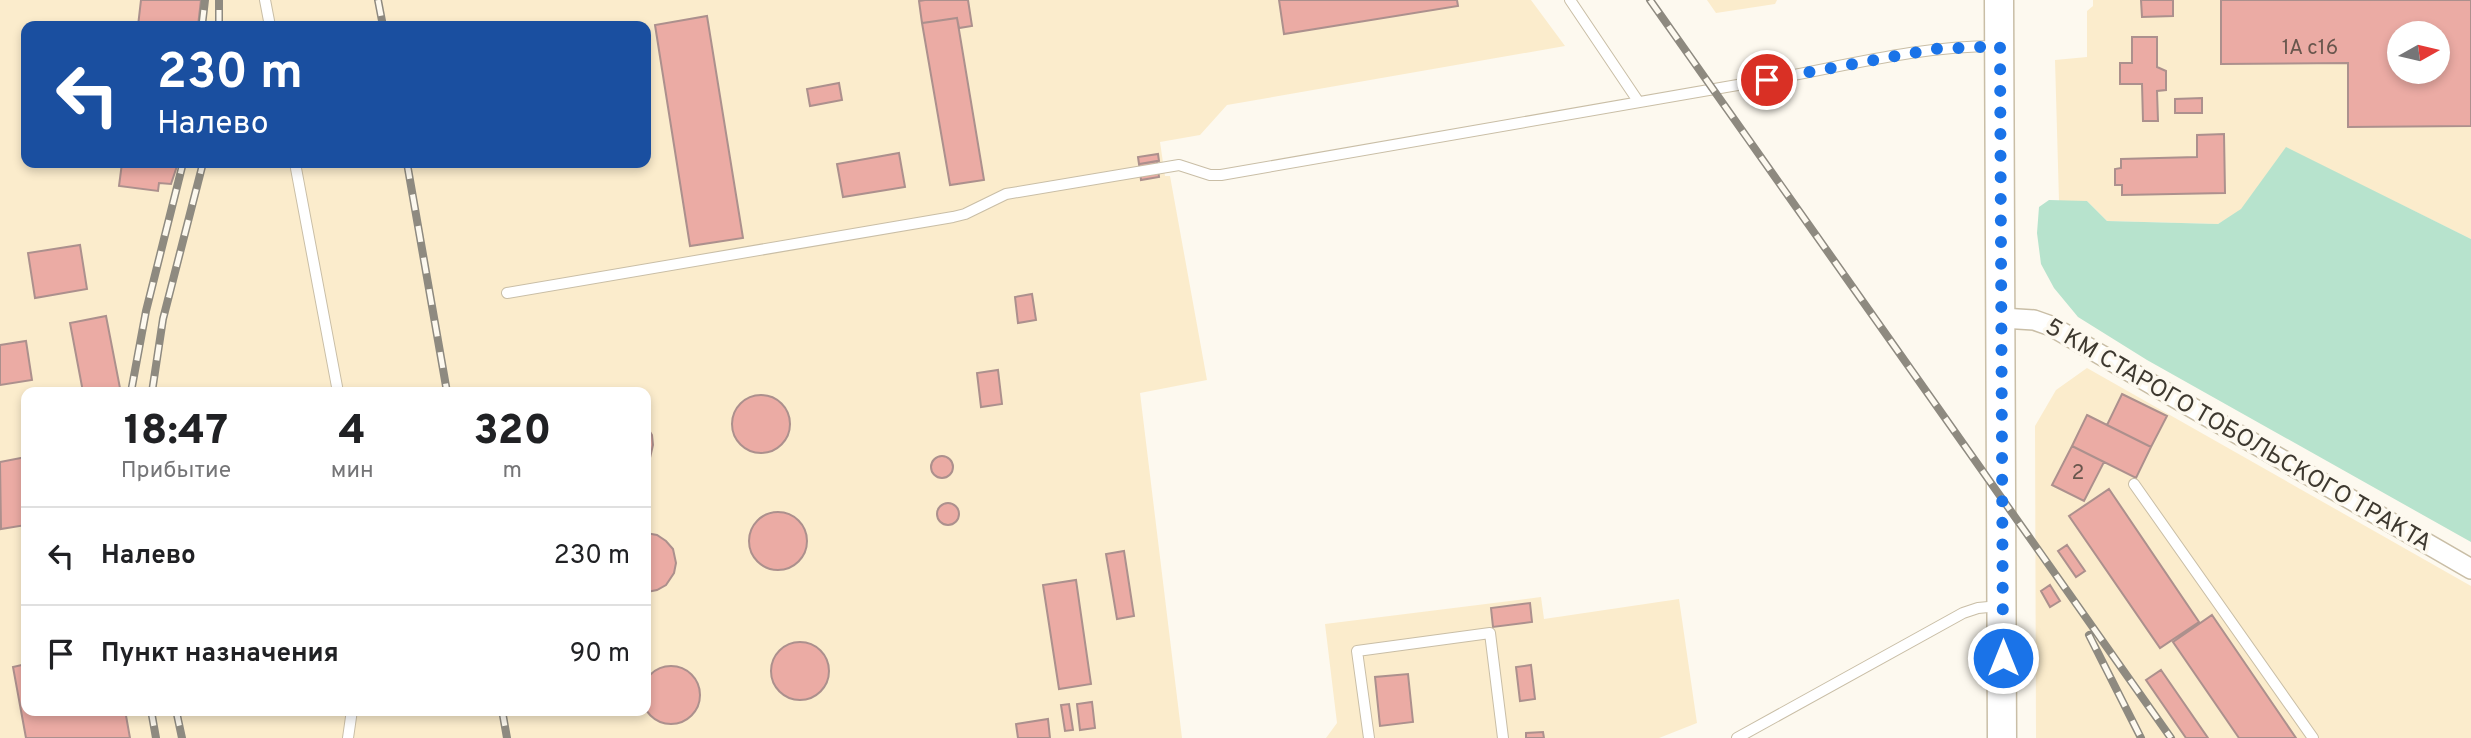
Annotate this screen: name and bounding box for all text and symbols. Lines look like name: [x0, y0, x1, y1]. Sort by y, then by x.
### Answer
north arrow: [2387, 21, 2450, 84]
map controls: [2387, 21, 2450, 84]
house number: 1А с16: [2282, 35, 2338, 62]
text: 230 m: [157, 44, 303, 106]
icon: left: [42, 49, 133, 140]
pin: [1737, 50, 1797, 110]
icon: arrive: [1748, 61, 1786, 99]
text: Налево: [157, 105, 269, 145]
street label: 5 КМ СТАРОГО ТОБОЛЬСКОГО ТРАКТА: [2040, 313, 2436, 559]
text: 18:47: [124, 406, 228, 459]
text: 4: [339, 406, 366, 459]
text: 320: [473, 406, 551, 459]
text: Прибытие: [121, 457, 231, 486]
text: мин: [331, 457, 374, 486]
text: m: [503, 457, 522, 486]
house number: 2: [2072, 460, 2084, 487]
icon: left: [42, 537, 80, 575]
text: Налево: [101, 540, 196, 573]
text: 230 m: [554, 540, 630, 573]
position arrow: [1966, 621, 2040, 695]
icon: arrive: [42, 635, 80, 673]
text: Пункт назначения: [101, 638, 339, 671]
text: 90 m: [570, 638, 630, 671]

